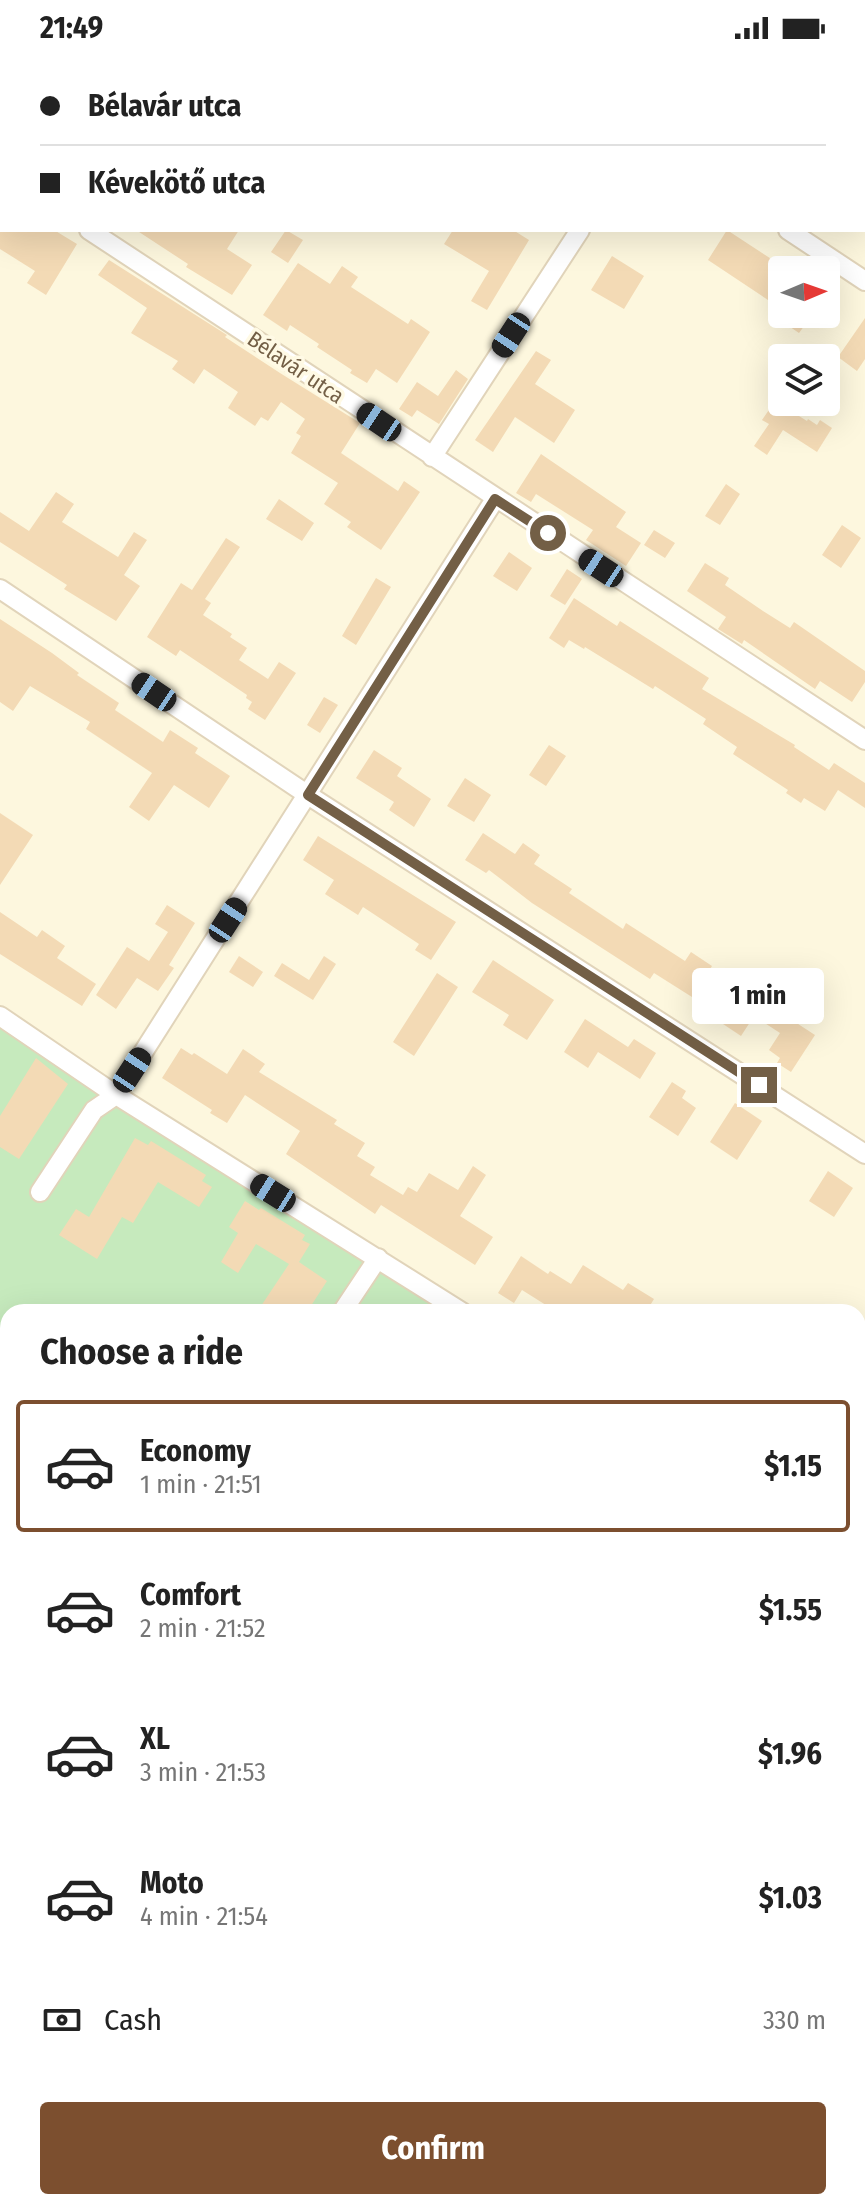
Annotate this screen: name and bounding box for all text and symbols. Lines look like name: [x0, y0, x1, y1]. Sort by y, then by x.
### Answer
text: 21:49: [40, 10, 103, 46]
text: Bélavár utca: [88, 88, 241, 124]
text: Kévekötő utca: [88, 165, 265, 201]
north arrow: [768, 256, 840, 328]
map controls: [768, 256, 840, 416]
car: [488, 308, 534, 362]
street label: Bélavár utca: [242, 325, 349, 410]
button: layers: [768, 344, 840, 416]
car: [352, 399, 406, 445]
route start: [530, 515, 566, 551]
car: [574, 545, 628, 591]
car: [127, 669, 181, 715]
car: [205, 893, 251, 947]
callout: 1 min: [693, 969, 825, 1025]
text: 1 min: [730, 980, 786, 1011]
car: [109, 1043, 155, 1097]
route end: [741, 1067, 777, 1103]
car: [246, 1170, 300, 1216]
text: Choose a ride: [40, 1330, 243, 1374]
icon: car: [44, 1430, 116, 1502]
text: Economy: [140, 1433, 251, 1469]
text: $1.15: [764, 1448, 822, 1484]
text: 1 min · 21:51: [140, 1469, 262, 1500]
icon: car: [44, 1574, 116, 1646]
text: Comfort: [140, 1577, 241, 1613]
text: $1.55: [759, 1592, 822, 1628]
text: 2 min · 21:52: [140, 1613, 265, 1644]
icon: car: [44, 1718, 116, 1790]
text: XL: [140, 1721, 170, 1757]
text: $1.96: [758, 1736, 822, 1772]
text: 3 min · 21:53: [140, 1757, 266, 1788]
icon: car: [44, 1862, 116, 1934]
text: Moto: [140, 1865, 204, 1901]
text: $1.03: [759, 1880, 822, 1916]
text: 4 min · 21:54: [140, 1901, 268, 1932]
icon: cash: [40, 1998, 84, 2042]
text: Cash: [104, 2002, 162, 2038]
text: 330 m: [763, 2005, 826, 2036]
button: Confirm: [40, 2102, 826, 2194]

